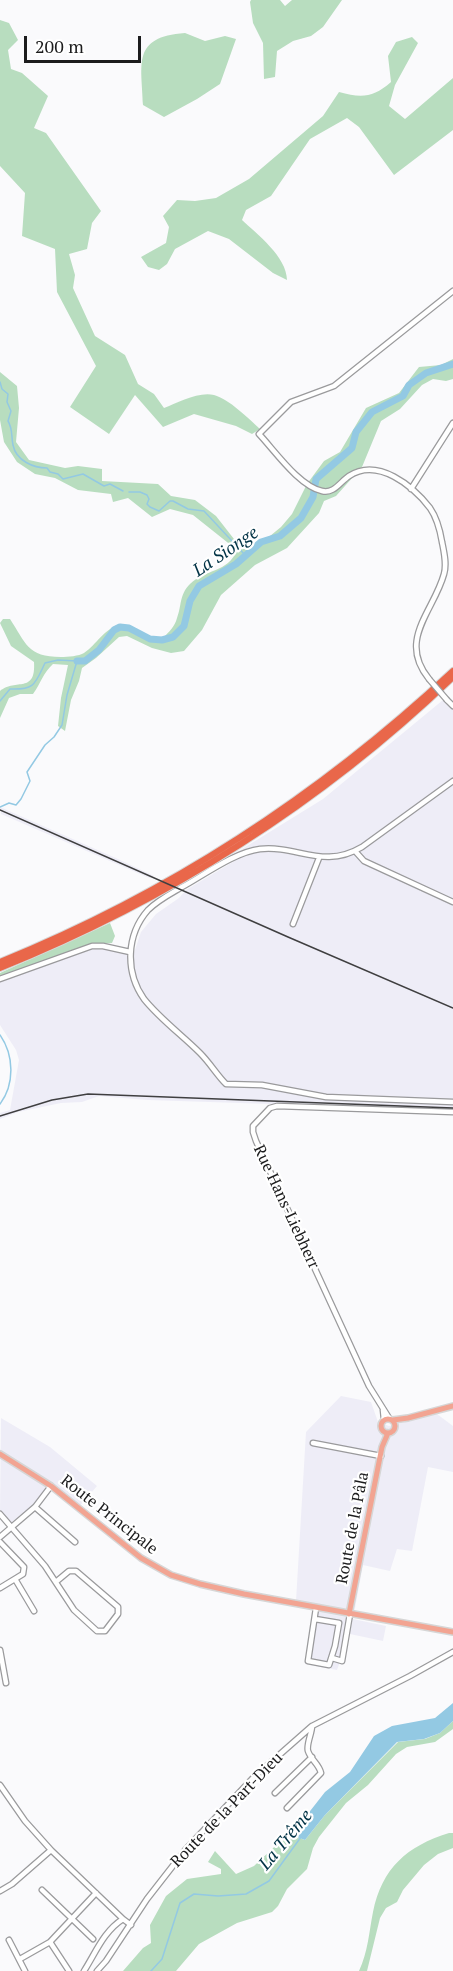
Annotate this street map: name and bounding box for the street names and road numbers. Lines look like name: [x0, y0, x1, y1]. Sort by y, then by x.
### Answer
street label: Rue Hans-Liebherr: [249, 1142, 323, 1272]
street label: Route de la Pâla: [333, 1470, 373, 1586]
street label: Route Principale: [57, 1471, 161, 1559]
street label: Route de la Part-Dieu: [167, 1748, 287, 1872]

